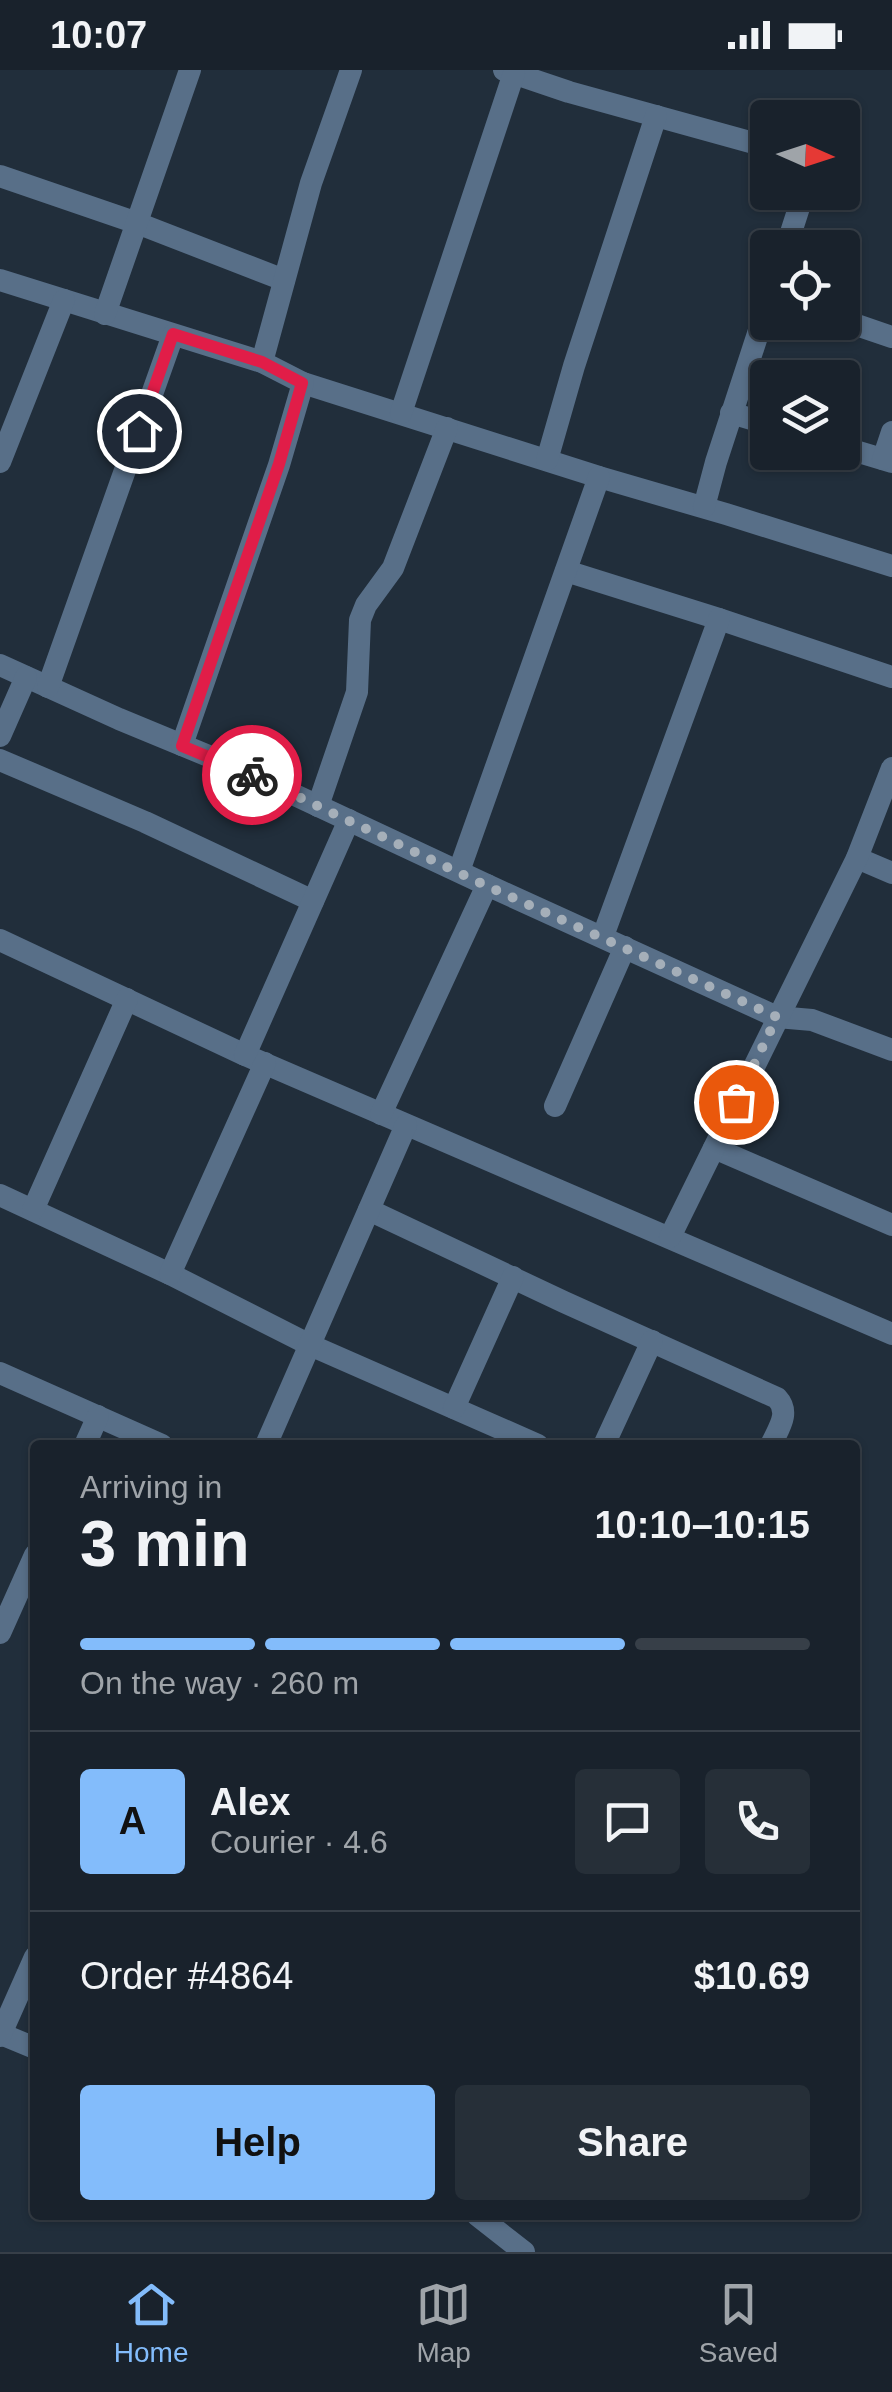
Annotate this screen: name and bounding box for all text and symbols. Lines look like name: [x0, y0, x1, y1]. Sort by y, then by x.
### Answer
text: 10:07: [50, 14, 147, 56]
north arrow: [750, 100, 860, 210]
map controls: [750, 100, 860, 470]
button: locate: [750, 230, 860, 340]
button: layers: [750, 360, 860, 470]
pin: [97, 389, 182, 474]
icon: home: [112, 404, 167, 459]
courier: [202, 725, 302, 825]
icon: bike: [225, 748, 280, 803]
pin: [694, 1060, 779, 1145]
icon: bag: [709, 1075, 764, 1130]
text: Arriving in: [80, 1469, 222, 1505]
text: 10:10–10:15: [594, 1504, 810, 1546]
text: 3 min: [80, 1507, 250, 1580]
text: On the way · 260 m: [80, 1665, 359, 1701]
button: chat: [575, 1769, 680, 1874]
button: phone: [705, 1769, 810, 1874]
text: Alex: [210, 1781, 290, 1823]
text: A: [119, 1800, 146, 1842]
text: Courier · 4.6: [210, 1824, 388, 1860]
text: Order #4864: [80, 1955, 293, 1997]
text: $10.69: [694, 1955, 810, 1997]
button: Help: [80, 2085, 435, 2200]
button: Share: [455, 2085, 810, 2200]
tab: Home: [114, 2277, 189, 2369]
tab: Map: [416, 2277, 471, 2369]
tab: Saved: [699, 2277, 778, 2369]

